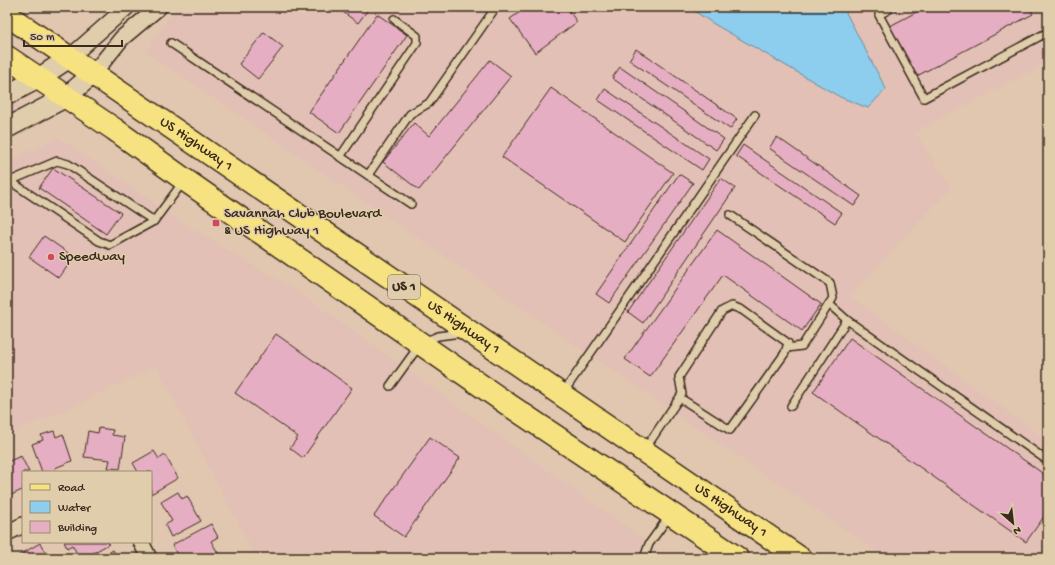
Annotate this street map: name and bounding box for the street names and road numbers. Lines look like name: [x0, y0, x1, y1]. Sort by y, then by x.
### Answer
street label: US Highway 1: [156, 113, 236, 176]
road number: US 1: [388, 275, 420, 299]
street label: US Highway 1: [423, 296, 503, 359]
street label: US Highway 1: [691, 479, 771, 542]

